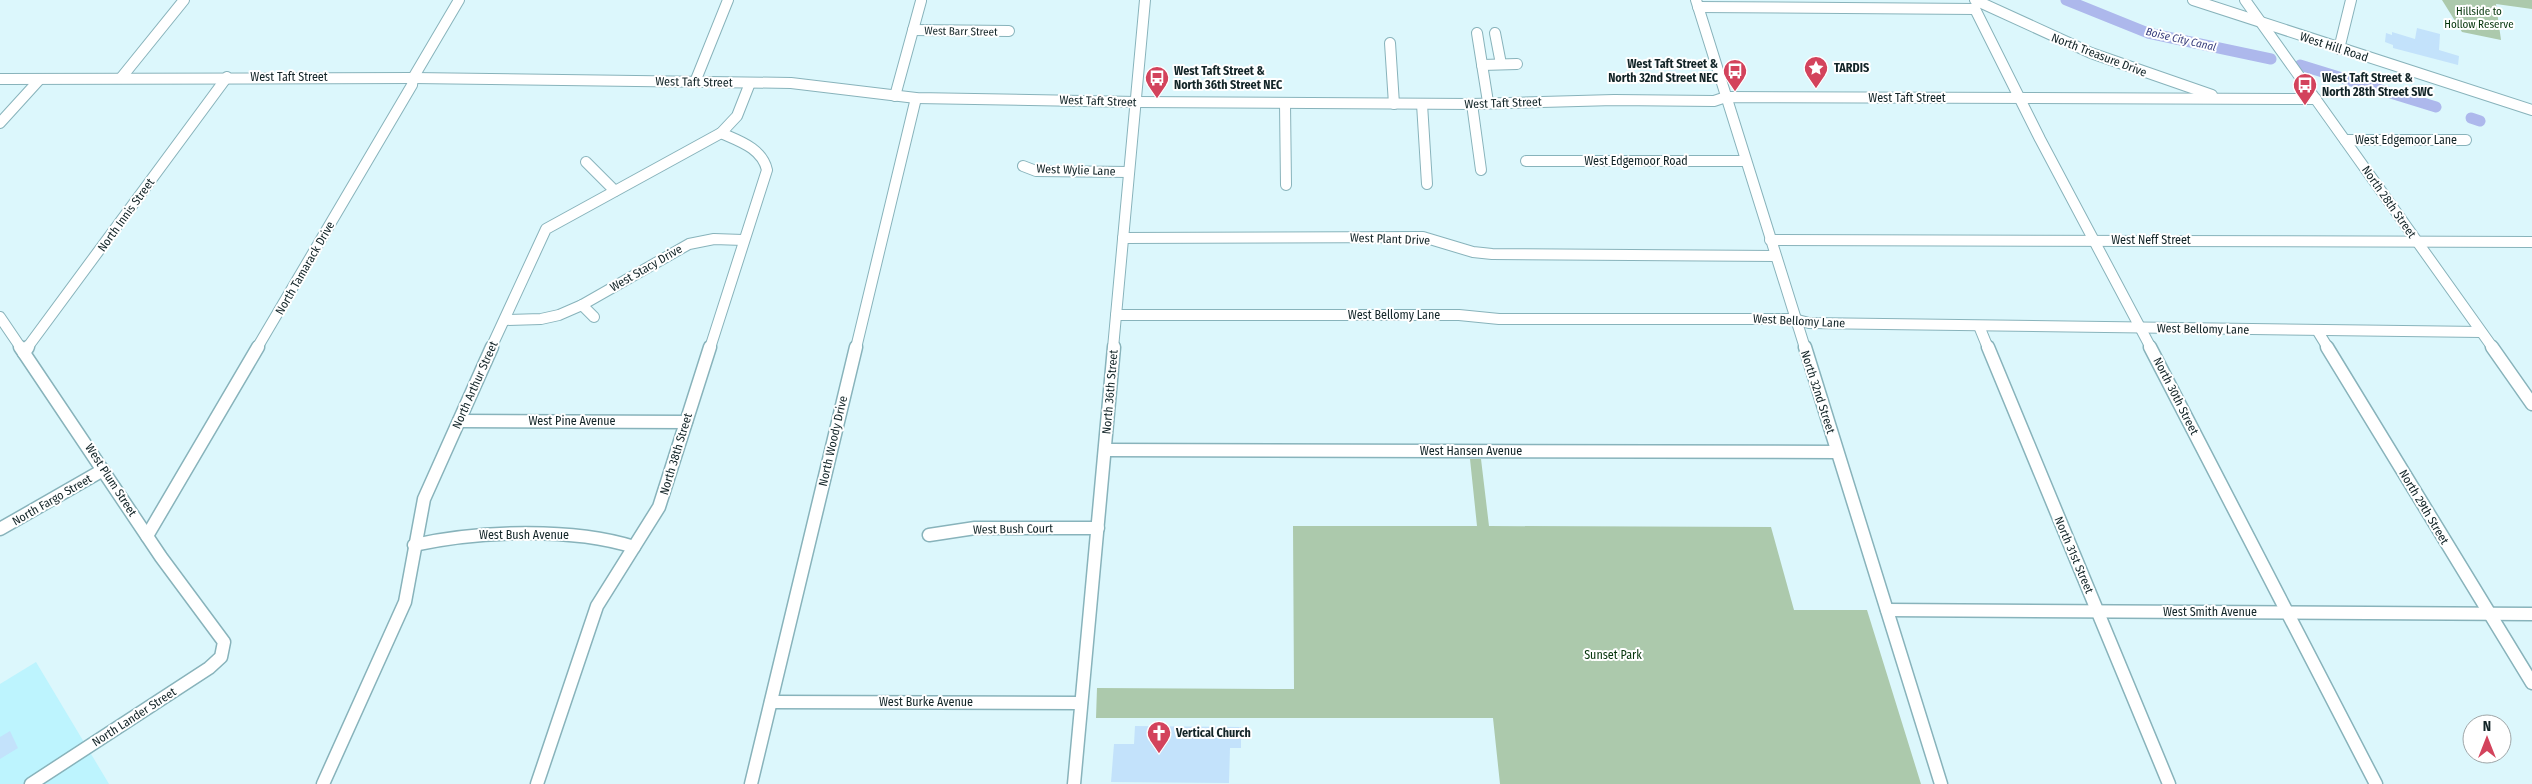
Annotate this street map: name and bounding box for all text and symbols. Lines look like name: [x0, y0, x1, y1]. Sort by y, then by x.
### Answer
park label: Hillside to Hollow Reserve: [2444, 5, 2514, 31]
street label: West Barr Street: [924, 24, 998, 39]
water label: Boise City Canal: [2145, 25, 2217, 54]
street label: West Hill Road: [2298, 29, 2370, 65]
street label: North Treasure Drive: [2049, 30, 2149, 80]
place icon: TARDIS: [1803, 55, 1829, 89]
place label: West Taft Street & North 32nd Street NEC: [1608, 57, 1719, 85]
bus stop icon: West Taft Street & North 32nd Street NEC: [1722, 58, 1748, 92]
place label: TARDIS: [1834, 61, 1869, 75]
place label: West Taft Street & North 36th Street NEC: [1174, 64, 1283, 92]
bus stop icon: West Taft Street & North 36th Street NEC: [1144, 65, 1170, 99]
street label: West Taft Street: [250, 70, 328, 84]
place label: West Taft Street & North 28th Street SWC: [2322, 71, 2434, 99]
bus stop icon: West Taft Street & North 28th Street SWC: [2292, 72, 2318, 106]
street label: West Taft Street: [655, 74, 733, 90]
street label: West Taft Street: [1868, 91, 1946, 105]
street label: West Taft Street: [1059, 93, 1137, 109]
street label: West Taft Street: [1464, 95, 1542, 111]
street label: West Edgemoor Lane: [2355, 133, 2457, 147]
street label: West Edgemoor Road: [1584, 154, 1688, 168]
street label: West Wylie Lane: [1036, 162, 1116, 178]
street label: North 28th Street: [2359, 163, 2419, 241]
street label: North Innis Street: [95, 176, 157, 254]
street label: North Tamarack Drive: [273, 219, 337, 317]
street label: West Plant Drive: [1350, 231, 1430, 247]
street label: West Neff Street: [2111, 233, 2191, 247]
street label: West Stacy Drive: [607, 242, 685, 294]
street label: West Bellomy Lane: [1348, 308, 1440, 322]
street label: West Bellomy Lane: [1752, 312, 1846, 330]
street label: West Bellomy Lane: [2157, 321, 2249, 337]
street label: North Arthur Street: [449, 339, 501, 431]
street label: North 36th Street: [1099, 349, 1121, 435]
street label: North 32nd Street: [1798, 349, 1838, 435]
street label: North 30th Street: [2150, 355, 2202, 437]
street label: North Woody Drive: [816, 394, 850, 488]
street label: North 38th Street: [657, 411, 695, 497]
street label: West Pine Avenue: [528, 414, 616, 428]
street label: West Plum Street: [82, 441, 140, 519]
street label: West Hansen Avenue: [1420, 444, 1522, 458]
street label: North 29th Street: [2396, 467, 2452, 547]
street label: North Fargo Street: [10, 472, 94, 528]
street label: North 31st Street: [2052, 515, 2096, 596]
street label: West Bush Court: [973, 521, 1053, 537]
street label: West Bush Avenue: [479, 528, 569, 542]
street label: West Smith Avenue: [2163, 605, 2257, 619]
park label: Sunset Park: [1584, 648, 1642, 662]
street label: North Lander Street: [89, 685, 179, 749]
street label: West Burke Avenue: [879, 695, 973, 709]
north arrow: [2462, 714, 2512, 764]
text: N: [2483, 718, 2491, 735]
church icon: Vertical Church: [1146, 720, 1172, 754]
place label: Vertical Church: [1175, 726, 1251, 740]

